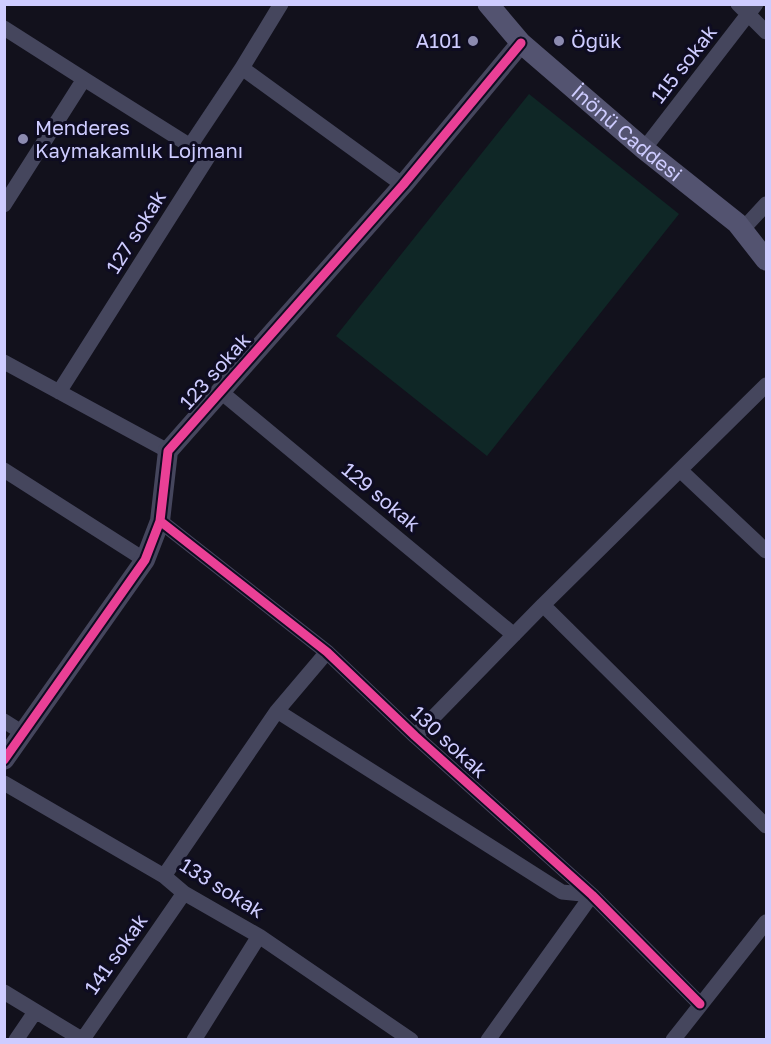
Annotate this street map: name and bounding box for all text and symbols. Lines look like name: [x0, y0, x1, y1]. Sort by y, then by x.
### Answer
street label: 115 sokak: [645, 20, 721, 107]
place label: A101: [416, 28, 461, 52]
place label: Öğük: [571, 28, 622, 52]
marker: A101: [466, 34, 480, 48]
marker: Öğük: [552, 34, 566, 48]
street label: İnönü Caddesi: [567, 79, 687, 186]
place label: Menderes Kaymakamlık Lojmanı: [35, 115, 243, 162]
marker: Menderes Kaymakamlık Lojmanı: [16, 132, 30, 146]
street label: 127 sokak: [100, 186, 170, 277]
street label: 123 sokak: [174, 327, 255, 413]
street label: 129 sokak: [338, 457, 426, 536]
street label: 130 sokak: [407, 700, 493, 782]
street label: 133 sokak: [176, 852, 269, 922]
street label: 141 sokak: [79, 908, 152, 998]

